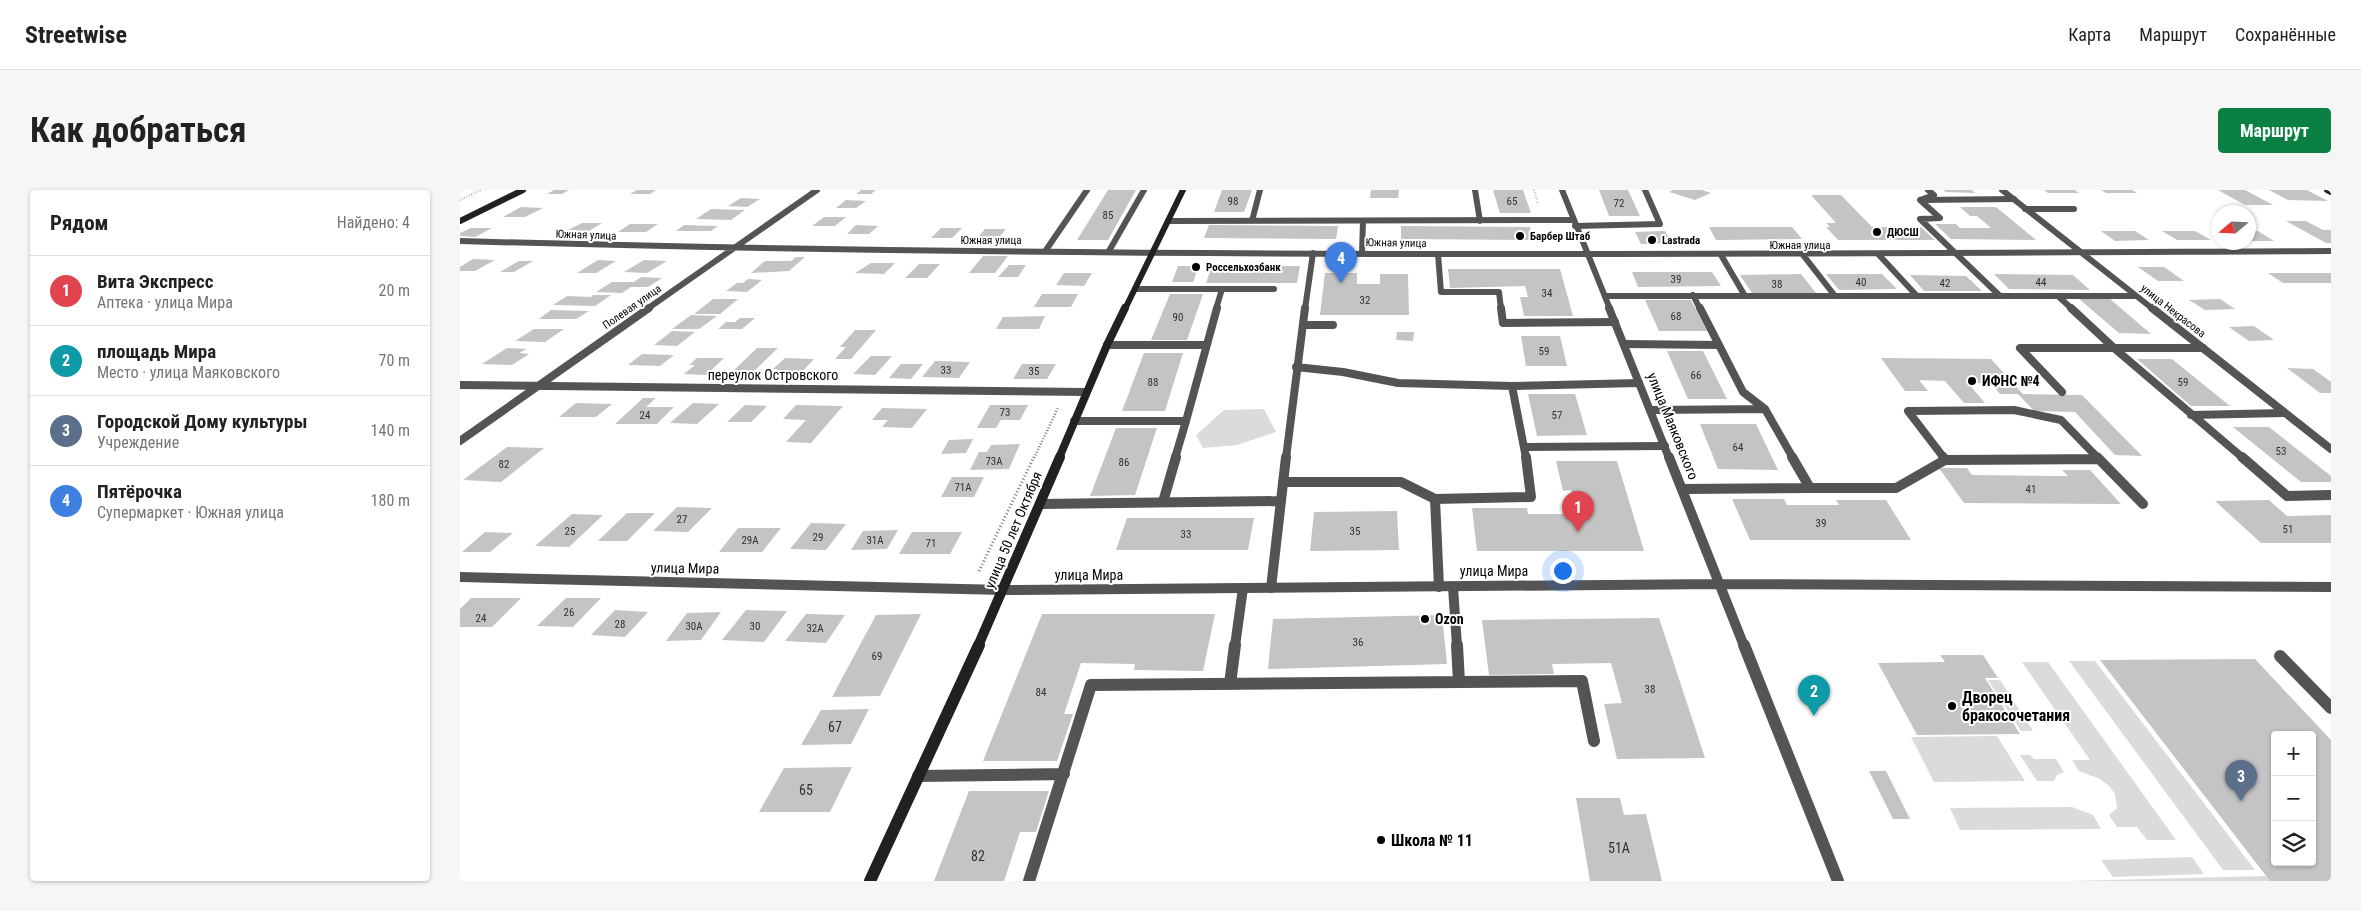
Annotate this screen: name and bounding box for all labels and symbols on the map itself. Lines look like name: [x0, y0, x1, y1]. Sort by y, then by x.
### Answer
house number: 98: [1228, 195, 1238, 208]
house number: 65: [1507, 195, 1517, 208]
house number: 72: [1614, 197, 1624, 210]
north arrow: [2211, 205, 2256, 250]
house number: 85: [1103, 209, 1113, 222]
marker: ДЮСШ: [1871, 226, 1883, 238]
place label: ДЮСШ: [1887, 226, 1919, 239]
street label: Южная улица: [555, 227, 617, 243]
marker: Барбер Штаб: [1514, 230, 1526, 242]
place label: Барбер Штаб: [1530, 230, 1591, 243]
street label: Южная улица: [960, 234, 1022, 247]
marker: Lastrada: [1646, 234, 1658, 246]
place label: Lastrada: [1662, 234, 1700, 247]
street label: Южная улица: [1365, 236, 1427, 250]
street label: Южная улица: [1769, 239, 1831, 252]
pin: 4: [1325, 242, 1357, 283]
marker: Россельхозбанк: [1190, 261, 1202, 273]
place label: Россельхозбанк: [1206, 261, 1281, 274]
house number: 39: [1671, 273, 1681, 286]
house number: 40: [1856, 276, 1866, 289]
house number: 44: [2036, 276, 2047, 289]
house number: 42: [1940, 277, 1950, 290]
house number: 38: [1772, 278, 1782, 291]
street label: Полевая улица: [600, 282, 664, 332]
street label: улица Некрасова: [2138, 282, 2208, 340]
house number: 34: [1542, 287, 1553, 300]
house number: 32: [1360, 294, 1370, 307]
house number: 68: [1671, 310, 1681, 323]
house number: 90: [1173, 311, 1183, 324]
house number: 59: [1539, 345, 1549, 358]
house number: 33: [941, 364, 951, 377]
house number: 35: [1029, 365, 1039, 378]
street label: переулок Островского: [708, 367, 838, 383]
house number: 66: [1691, 369, 1701, 382]
street label: улица Маяковского: [1644, 370, 1702, 482]
place label: ИФНС №4: [1982, 373, 2040, 389]
marker: ИФНС №4: [1966, 375, 1978, 387]
house number: 88: [1148, 376, 1158, 389]
house number: 59: [2178, 376, 2188, 389]
house number: 73: [1000, 406, 1010, 419]
house number: 24: [640, 409, 651, 422]
house number: 57: [1552, 409, 1562, 422]
house number: 64: [1733, 441, 1744, 454]
house number: 53: [2276, 445, 2286, 458]
house number: 73А: [985, 455, 1003, 468]
house number: 86: [1119, 456, 1129, 469]
house number: 82: [499, 458, 509, 471]
street label: улица 50 лет Октября: [981, 469, 1045, 591]
house number: 71А: [954, 481, 972, 494]
house number: 41: [2026, 483, 2036, 496]
pin: 1: [1562, 491, 1594, 532]
house number: 27: [677, 513, 687, 526]
house number: 39: [1816, 517, 1826, 530]
house number: 51: [2283, 523, 2293, 536]
house number: 25: [565, 525, 575, 538]
house number: 35: [1350, 525, 1360, 538]
house number: 33: [1181, 528, 1191, 541]
house number: 29: [813, 531, 823, 544]
house number: 29А: [741, 534, 759, 547]
house number: 31А: [866, 534, 884, 547]
house number: 71: [926, 537, 936, 550]
your location: [1550, 558, 1576, 584]
street label: улица Мира: [651, 559, 719, 577]
street label: улица Мира: [1460, 563, 1528, 579]
street label: улица Мира: [1055, 567, 1123, 583]
house number: 26: [564, 606, 574, 619]
place label: Ozon: [1435, 611, 1464, 627]
house number: 24: [476, 612, 487, 625]
marker: Ozon: [1419, 613, 1431, 625]
house number: 28: [615, 618, 625, 631]
house number: 30А: [685, 620, 703, 633]
house number: 30: [750, 620, 760, 633]
house number: 32А: [806, 622, 824, 635]
house number: 36: [1353, 636, 1363, 649]
house number: 69: [872, 650, 882, 663]
pin: 2: [1798, 675, 1830, 716]
house number: 38: [1645, 683, 1655, 696]
house number: 84: [1036, 686, 1047, 699]
place label: Дворец бракосочетания: [1962, 688, 2070, 725]
marker: Дворец бракосочетания: [1946, 700, 1958, 712]
house number: 67: [828, 719, 842, 735]
pin: 3: [2225, 760, 2257, 801]
house number: 65: [799, 782, 813, 798]
place label: Школа № 11: [1391, 831, 1473, 850]
marker: Школа № 11: [1375, 834, 1387, 846]
house number: 51А: [1608, 840, 1630, 856]
house number: 82: [971, 848, 985, 864]

